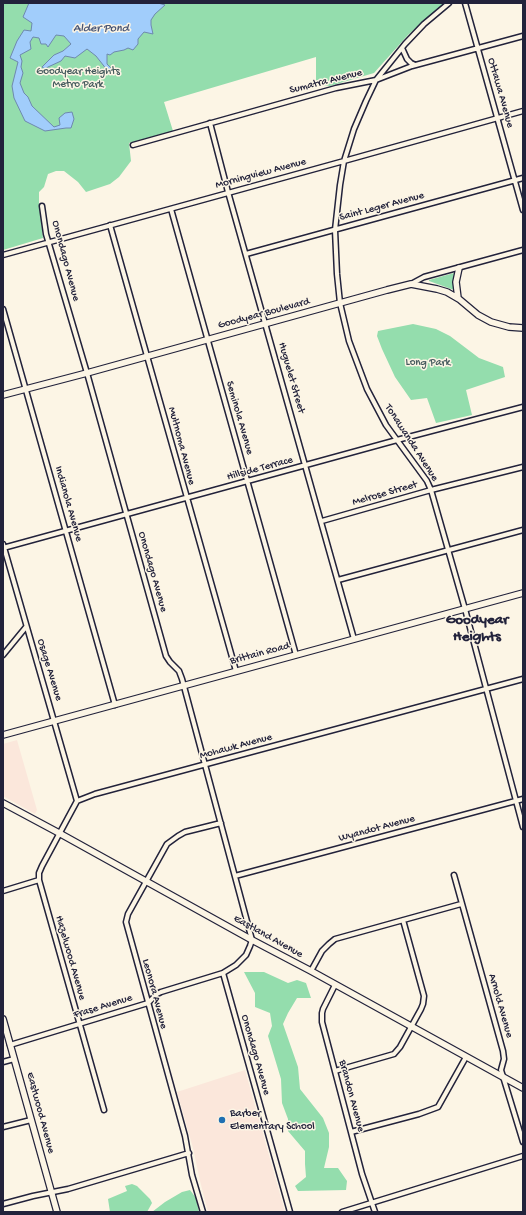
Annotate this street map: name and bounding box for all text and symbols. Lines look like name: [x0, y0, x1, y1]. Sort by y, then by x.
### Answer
water label: Alder Pond: [73, 22, 129, 36]
street label: Ottawa Avenue: [484, 57, 516, 129]
park label: Goodyear Heights Metro Park: [36, 65, 120, 91]
street label: Sumatra Avenue: [288, 67, 364, 97]
street label: Morningview Avenue: [214, 156, 308, 192]
street label: Saint Leger Avenue: [338, 189, 426, 225]
street label: Onondago Avenue: [48, 219, 82, 303]
street label: Goodyear Boulevard: [217, 295, 311, 333]
street label: Huguelet Street: [275, 341, 307, 415]
park label: Long Park: [406, 356, 450, 370]
street label: Seminola Avenue: [222, 380, 256, 456]
street label: Tonawanda Avenue: [381, 402, 441, 484]
street label: Multnoma Avenue: [164, 406, 198, 486]
street label: Hillside Terrace: [226, 454, 294, 484]
street label: Indianola Avenue: [51, 465, 85, 543]
street label: Melrose Street: [351, 478, 419, 510]
street label: Onondago Avenue: [134, 530, 170, 614]
district label: Goodyear Heights: [446, 612, 508, 647]
street label: Osage Avenue: [33, 637, 65, 703]
street label: Brittain Road: [229, 640, 291, 668]
street label: Mohawk Avenue: [198, 731, 274, 763]
street label: Wyandot Avenue: [337, 812, 417, 846]
street label: Eastland Avenue: [231, 912, 305, 962]
street label: Hazelwood Avenue: [52, 914, 88, 1002]
street label: Leonora Avenue: [138, 958, 170, 1030]
street label: Arnold Avenue: [485, 973, 515, 1039]
street label: Frase Avenue: [72, 992, 134, 1022]
street label: Onondago Avenue: [237, 1013, 273, 1097]
street label: Brandon Avenue: [335, 1059, 367, 1133]
street label: Eastwood Avenue: [23, 1071, 57, 1155]
place label: Barber Elementary School: [230, 1107, 315, 1133]
marker: Barber Elementary School: [217, 1115, 227, 1125]

